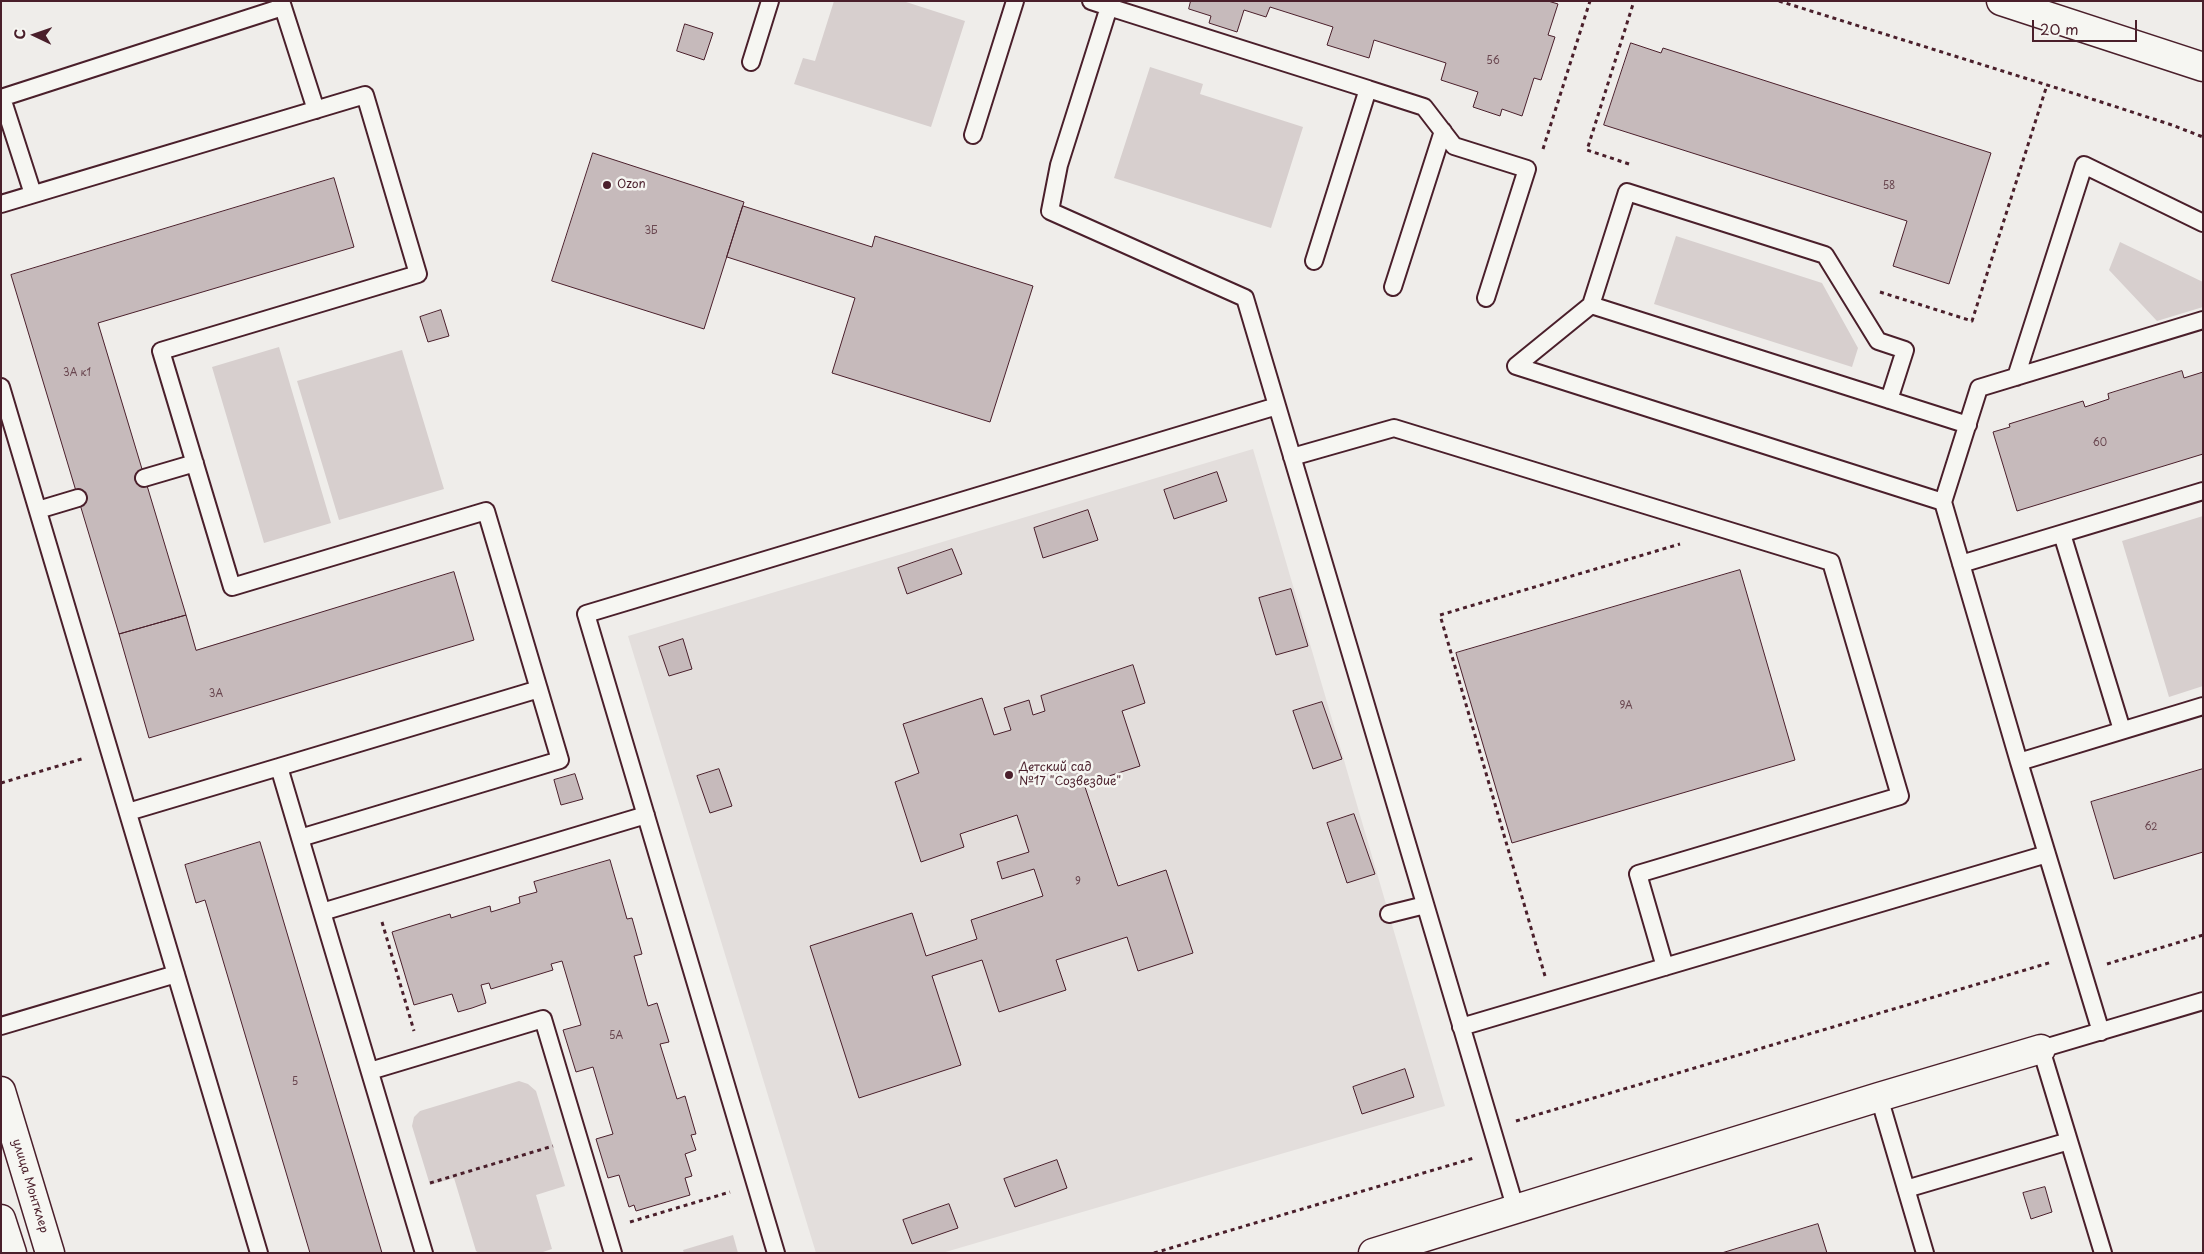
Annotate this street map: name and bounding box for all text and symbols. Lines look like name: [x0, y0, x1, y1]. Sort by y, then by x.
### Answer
north arrow: [10, 10, 60, 60]
scale bar: [2034, 10, 2139, 42]
text: 20 m: [2040, 17, 2079, 40]
text: С: [9, 28, 30, 40]
house number: 56: [1486, 55, 1500, 67]
place label: Ozon: [617, 178, 646, 192]
marker: Ozon: [601, 179, 613, 191]
house number: 58: [1883, 180, 1895, 192]
house number: 3Б: [644, 225, 658, 237]
house number: 3А к1: [63, 367, 91, 379]
house number: 60: [2093, 437, 2107, 449]
house number: 3А: [209, 688, 223, 700]
house number: 9А: [1619, 700, 1633, 712]
place label: Детский сад №17 "Созвездие": [1019, 761, 1121, 789]
marker: Детский сад №17 "Созвездие": [1003, 769, 1015, 781]
house number: 62: [2144, 821, 2158, 833]
house number: 9: [1075, 876, 1081, 888]
house number: 5А: [609, 1030, 623, 1042]
house number: 5: [292, 1076, 298, 1088]
street label: улица Монтклер: [9, 1137, 51, 1235]

